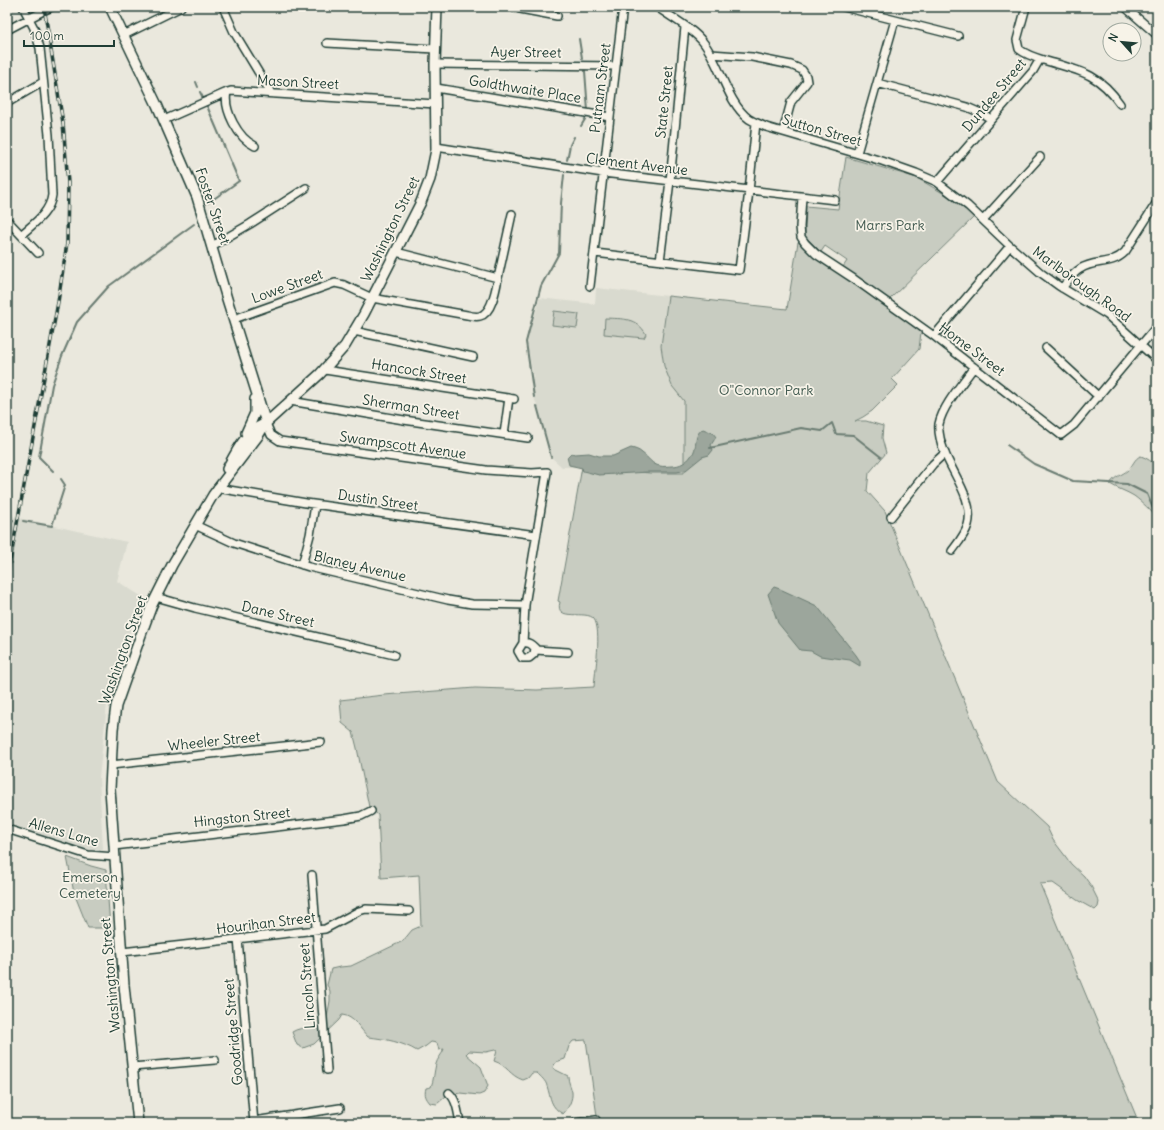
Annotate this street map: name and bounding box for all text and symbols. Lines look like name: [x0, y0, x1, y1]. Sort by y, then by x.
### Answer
scale bar: [24, 22, 114, 48]
north arrow: [1102, 22, 1142, 62]
text: 100 m: [30, 28, 64, 43]
text: N: [1105, 31, 1121, 44]
street label: Ayer Street: [490, 42, 562, 62]
street label: Putnam Street: [586, 42, 614, 134]
street label: Dundee Street: [958, 54, 1030, 135]
street label: State Street: [651, 64, 677, 139]
street label: Mason Street: [256, 71, 340, 93]
street label: Goldthwaite Place: [468, 71, 582, 107]
street label: Sutton Street: [780, 110, 864, 150]
street label: Clement Avenue: [585, 149, 689, 179]
street label: Foster Street: [191, 165, 235, 247]
street label: Washington Street: [357, 173, 423, 285]
park label: Marrs Park: [855, 216, 925, 234]
street label: Marlborough Road: [1029, 242, 1135, 326]
street label: Lowe Street: [249, 265, 325, 307]
street label: Home Street: [935, 318, 1009, 380]
street label: Hancock Street: [370, 355, 468, 387]
park label: O"Connor Park: [719, 381, 813, 399]
street label: Sherman Street: [361, 390, 461, 424]
street label: Swampscott Avenue: [339, 427, 467, 463]
street label: Dustin Street: [337, 485, 420, 515]
street label: Blaney Avenue: [312, 547, 408, 585]
street label: Washington Street: [95, 593, 151, 707]
street label: Dane Street: [240, 597, 316, 631]
street label: Wheeler Street: [167, 727, 261, 755]
street label: Hingston Street: [193, 803, 291, 831]
street label: Allens Lane: [27, 813, 101, 851]
park label: Emerson Cemetery: [59, 868, 121, 902]
street label: Hourihan Street: [215, 908, 317, 938]
street label: Washington Street: [96, 917, 124, 1033]
street label: Lincoln Street: [295, 942, 319, 1029]
street label: Goodridge Street: [219, 978, 247, 1086]

